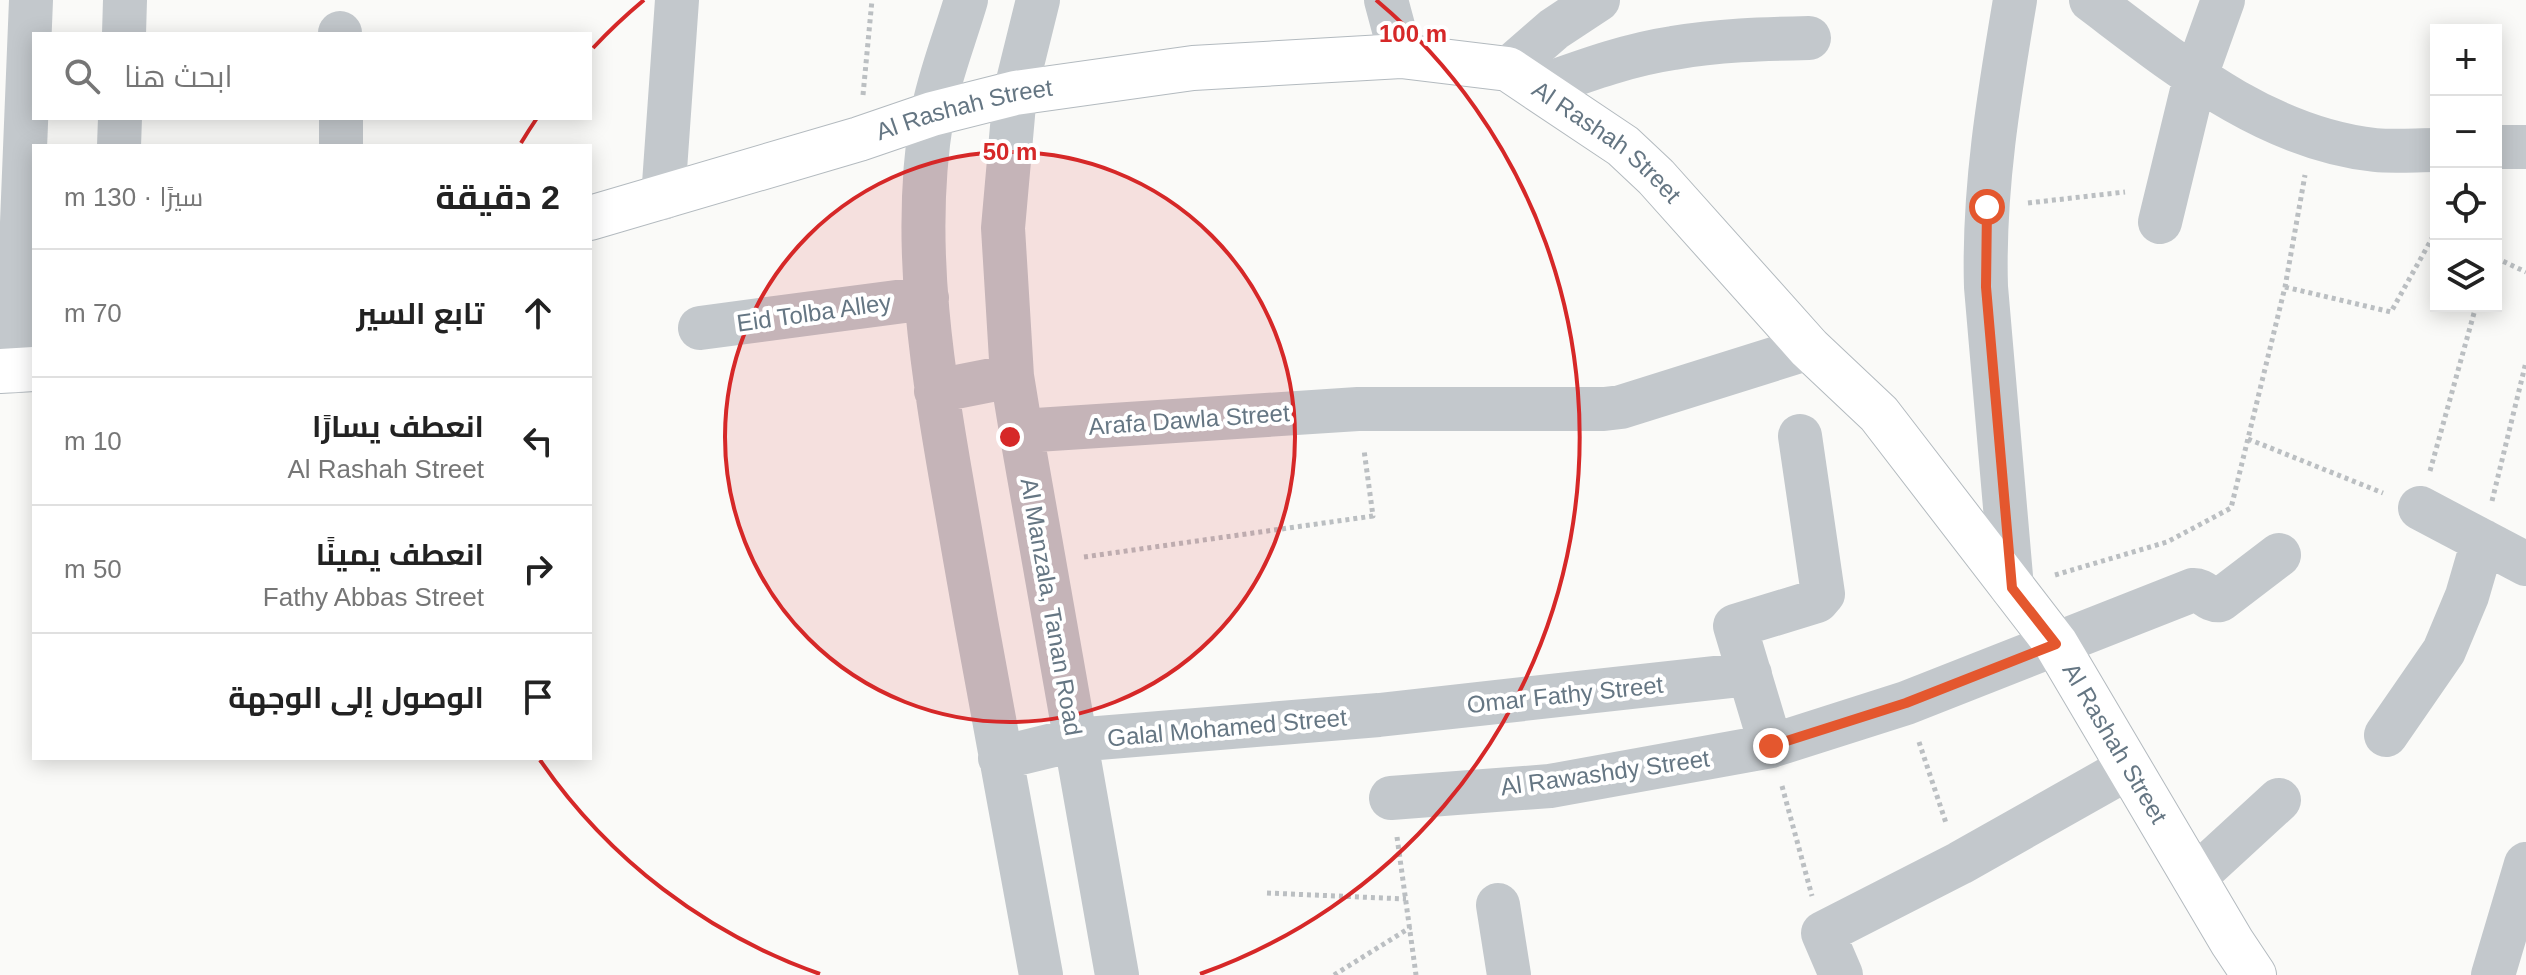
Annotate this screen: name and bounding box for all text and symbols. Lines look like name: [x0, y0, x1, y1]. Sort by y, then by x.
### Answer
text: 100 m: [1379, 20, 1447, 47]
map controls: [2430, 24, 2502, 312]
button: +: [2430, 24, 2502, 96]
search box: [32, 32, 592, 120]
icon: search: [60, 54, 104, 98]
text: ابحث هنا: [124, 60, 233, 93]
street label: Al Rashah Street: [872, 74, 1054, 145]
street label: Al Rashah Street: [1528, 75, 1687, 208]
button: −: [2430, 96, 2502, 168]
text: 50 m: [983, 138, 1037, 165]
button: locate: [2430, 168, 2502, 240]
text: 2 دقيقة: [436, 178, 560, 216]
text: سيرًا · 130 m: [64, 182, 203, 212]
route start: [1969, 189, 2005, 225]
button: layers: [2430, 240, 2502, 312]
street label: Eid Tolba Alley: [735, 288, 893, 337]
icon: ahead: [516, 291, 560, 335]
text: تابع السير: [356, 297, 484, 330]
text: 70 m: [64, 298, 122, 328]
street label: Arafa Dawla Street: [1088, 399, 1291, 440]
text: انعطف يسارًا: [312, 410, 484, 443]
icon: left: [516, 419, 560, 463]
centre of rings: [996, 423, 1024, 451]
text: 10 m: [64, 426, 122, 456]
text: Al Rashah Street: [287, 454, 484, 484]
street label: Al Manzala, Tanan Road: [1016, 476, 1087, 738]
text: انعطف يمينًا: [316, 538, 484, 571]
icon: right: [516, 547, 560, 591]
text: 50 m: [64, 554, 122, 584]
text: Fathy Abbas Street: [263, 582, 484, 612]
street label: Al Rashah Street: [2057, 658, 2173, 828]
street label: Omar Fathy Street: [1465, 671, 1665, 718]
icon: arrive: [516, 675, 560, 719]
text: الوصول إلى الوجهة: [228, 681, 484, 714]
street label: Galal Mohamed Street: [1106, 704, 1348, 751]
route end: [1753, 728, 1789, 764]
street label: Al Rawashdy Street: [1499, 744, 1711, 801]

